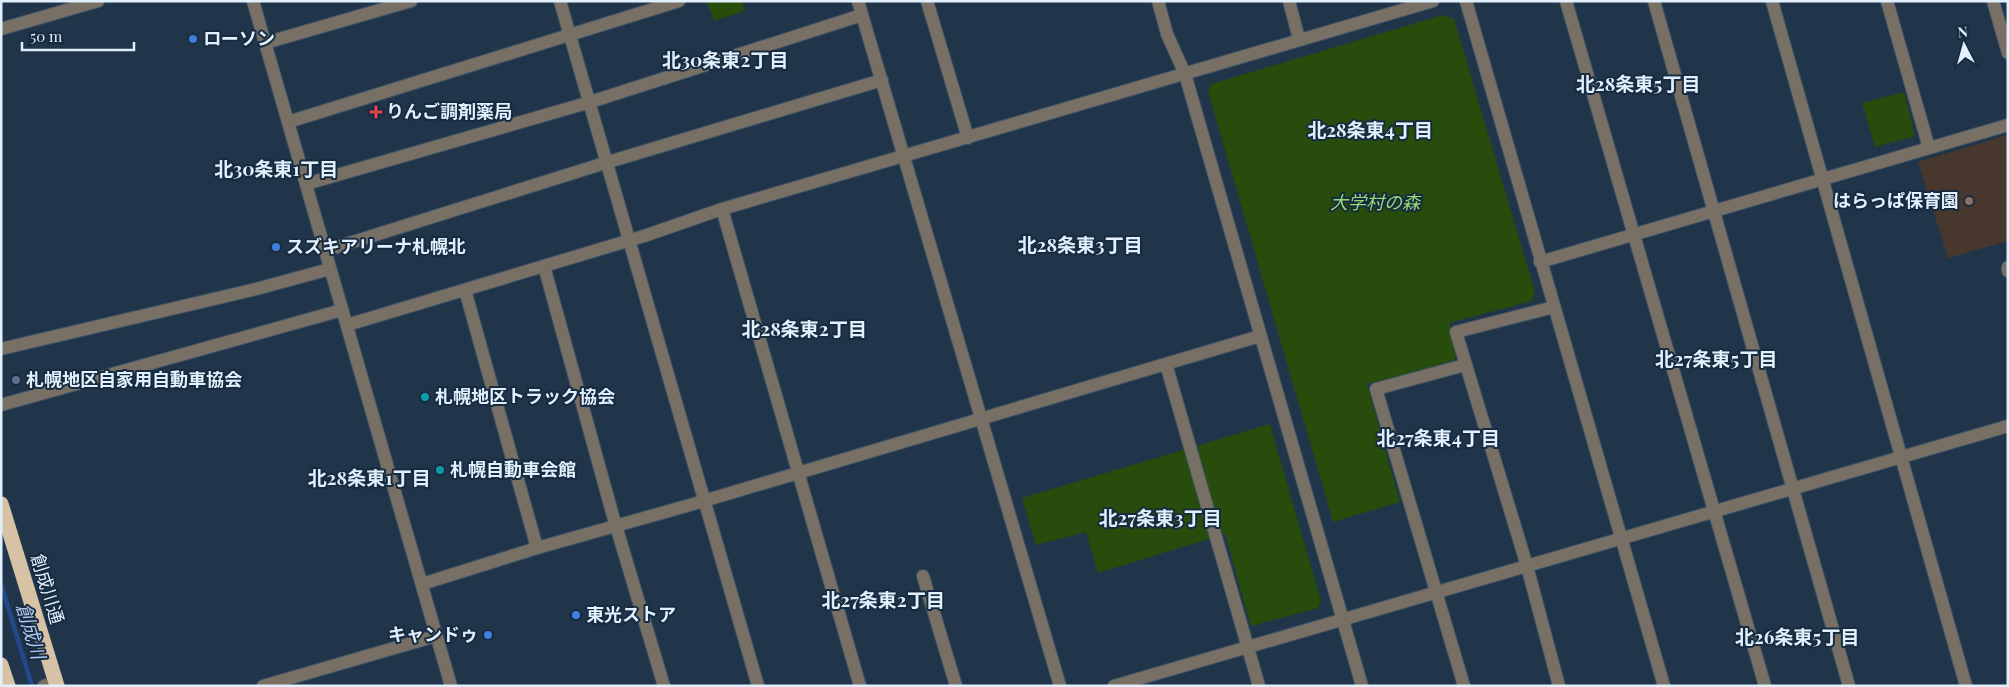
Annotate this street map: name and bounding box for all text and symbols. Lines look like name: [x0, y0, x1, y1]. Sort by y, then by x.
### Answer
scale bar: [22, 20, 135, 52]
north arrow: [1939, 20, 1989, 70]
text: N: [1957, 22, 1969, 42]
text: 50 m: [30, 26, 63, 46]
place label: ローソン: [203, 26, 275, 50]
marker: ローソン: [187, 33, 199, 45]
district label: 北30条東2丁目: [662, 46, 788, 72]
district label: 北28条東5丁目: [1576, 70, 1700, 96]
place label: りんご調剤薬局: [386, 99, 512, 123]
marker: りんご調剤薬局: [370, 106, 382, 118]
district label: 北28条東4丁目: [1307, 116, 1433, 142]
district label: 北30条東1丁目: [214, 155, 338, 181]
place label: はらっぱ保育園: [1833, 188, 1959, 212]
park label: 大学村の森: [1330, 190, 1422, 214]
marker: はらっぱ保育園: [1963, 195, 1975, 207]
district label: 北28条東3丁目: [1018, 231, 1142, 257]
place label: スズキアリーナ札幌北: [286, 234, 466, 258]
marker: スズキアリーナ札幌北: [270, 241, 282, 253]
district label: 北28条東2丁目: [741, 315, 867, 341]
district label: 北27条東5丁目: [1655, 345, 1777, 371]
place label: 札幌地区自家用自動車協会: [26, 367, 242, 391]
marker: 札幌地区自家用自動車協会: [10, 374, 22, 386]
place label: 札幌地区トラック協会: [435, 384, 615, 408]
marker: 札幌地区トラック協会: [419, 391, 431, 403]
district label: 北27条東4丁目: [1376, 424, 1500, 450]
place label: 札幌自動車会館: [450, 457, 576, 481]
district label: 北28条東1丁目: [308, 464, 430, 490]
marker: 札幌自動車会館: [434, 464, 446, 476]
district label: 北27条東3丁目: [1099, 504, 1221, 530]
street label: 創成川通: [26, 551, 70, 627]
district label: 北27条東2丁目: [821, 586, 945, 612]
water label: 創成川: [11, 600, 53, 664]
place label: 東光ストア: [586, 602, 676, 626]
marker: 東光ストア: [570, 609, 582, 621]
place label: キャンドゥ: [388, 622, 478, 646]
district label: 北26条東5丁目: [1735, 623, 1859, 649]
marker: キャンドゥ: [482, 629, 494, 641]

